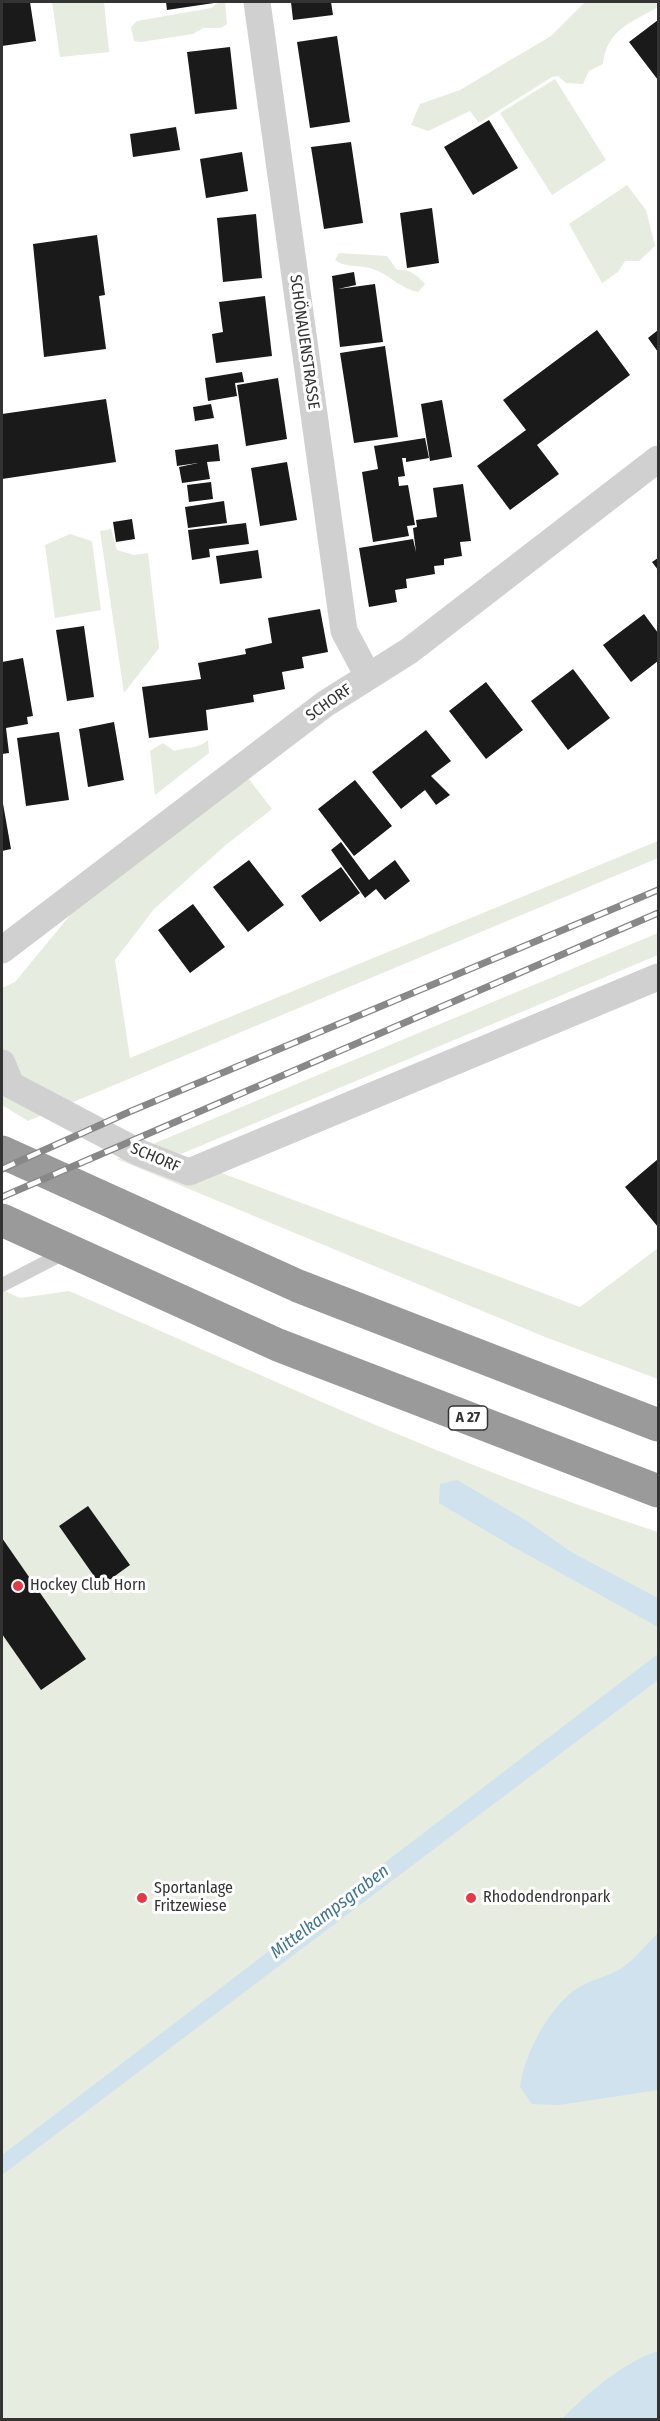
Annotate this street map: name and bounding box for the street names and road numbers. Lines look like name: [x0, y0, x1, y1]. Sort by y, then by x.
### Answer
street label: SCHÖNAUENSTRASSE: [285, 273, 323, 411]
street label: SCHORF: [302, 680, 356, 726]
street label: SCHORF: [128, 1139, 182, 1177]
road number: A 27: [448, 1406, 488, 1430]

